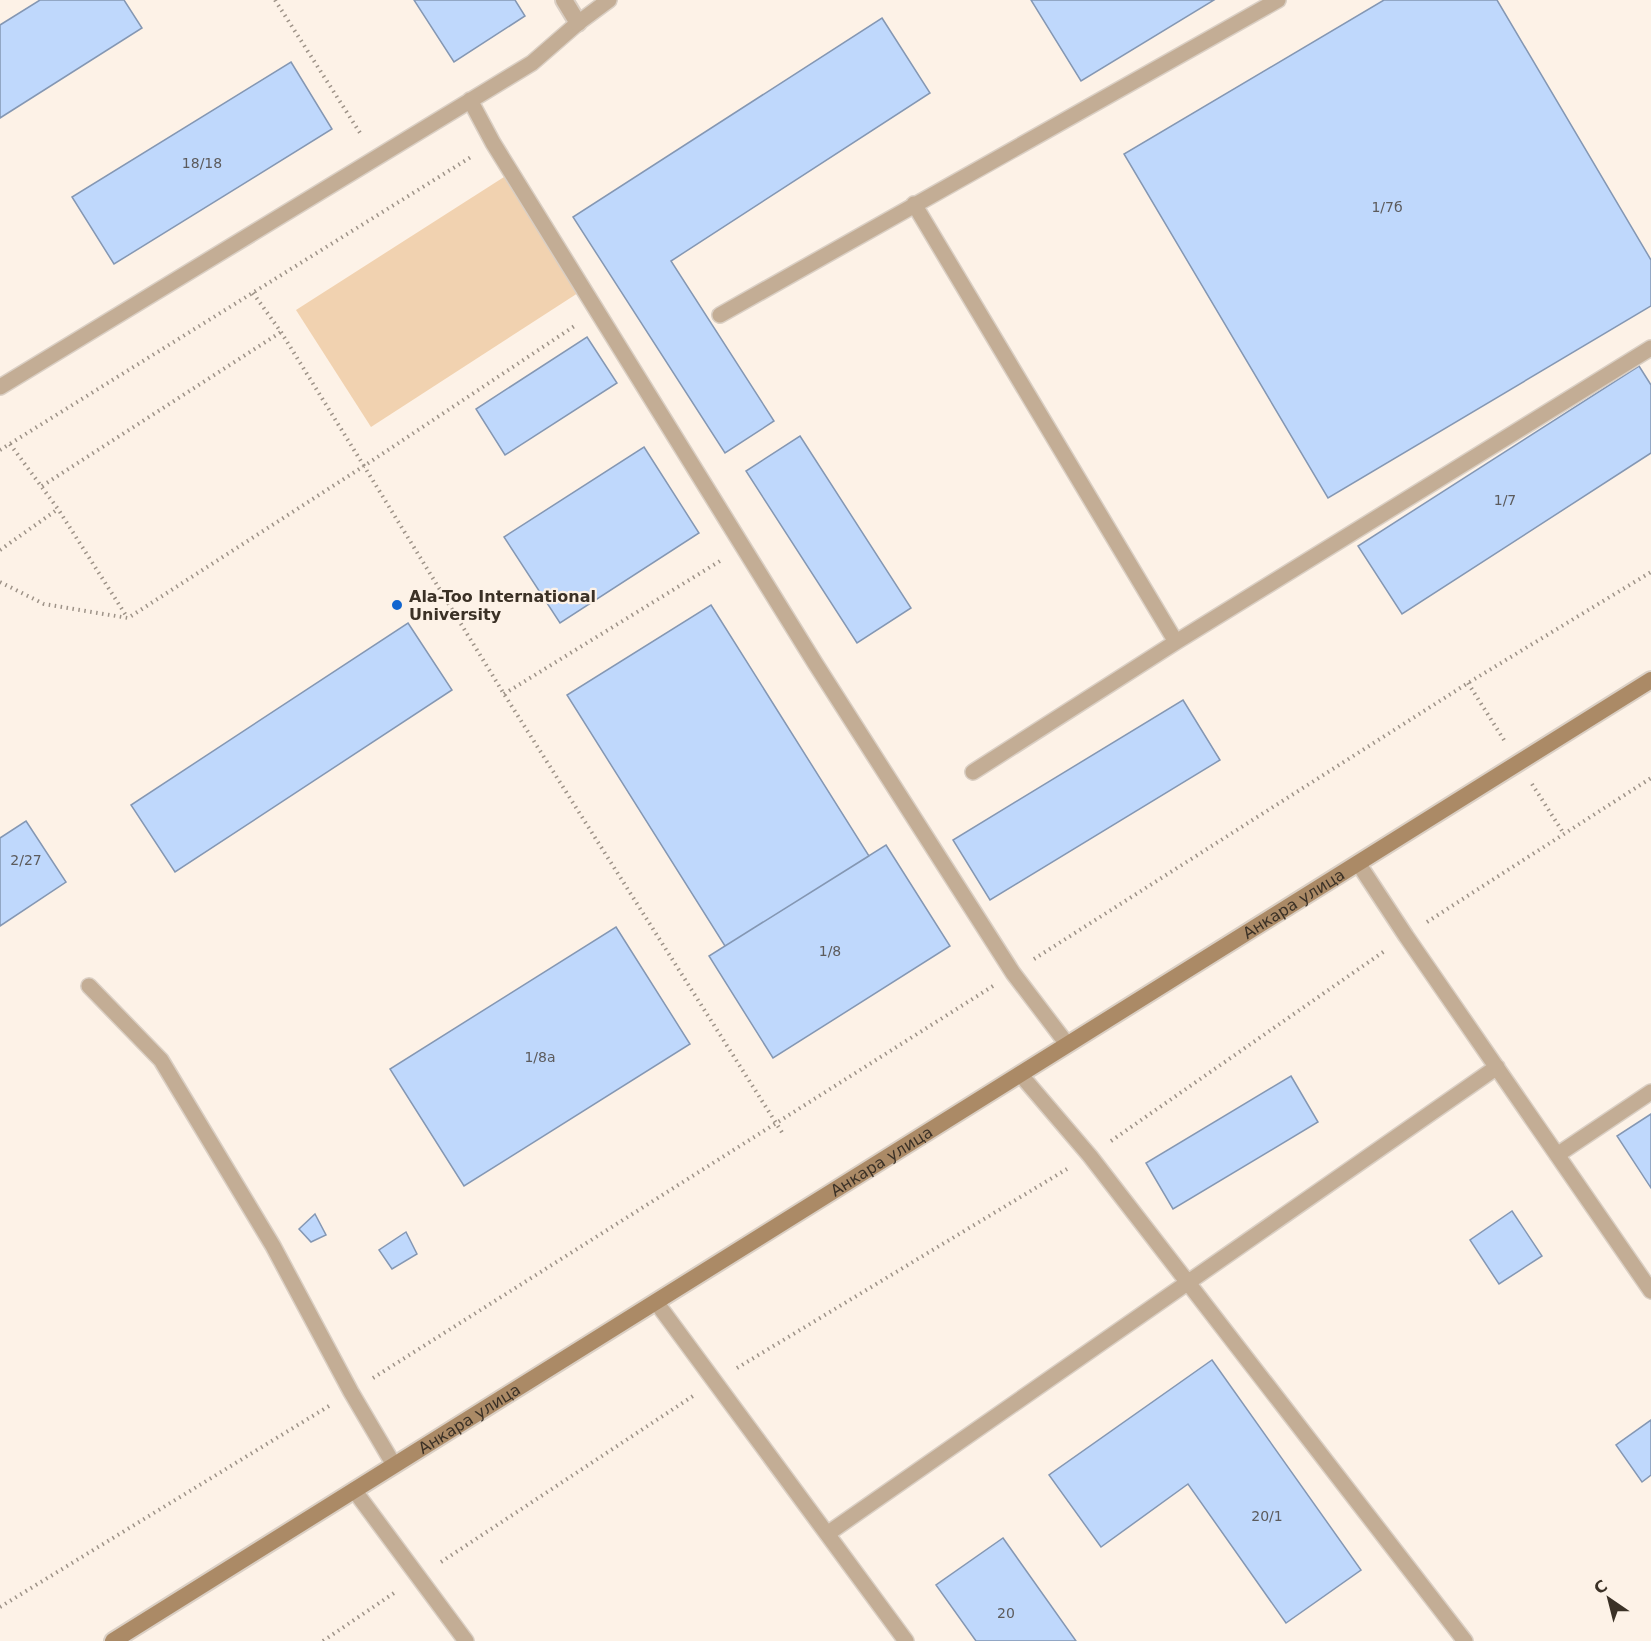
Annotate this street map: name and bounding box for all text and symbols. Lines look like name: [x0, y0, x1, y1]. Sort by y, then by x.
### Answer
house number: 18/18: [182, 155, 222, 171]
house number: 1/7б: [1371, 199, 1403, 215]
house number: 1/7: [1494, 492, 1516, 508]
place label: Ala-Too International University: [409, 587, 596, 624]
marker: Ala-Too International University: [390, 598, 404, 612]
house number: 2/27: [10, 852, 42, 868]
street label: Анкара улица: [1239, 865, 1348, 943]
house number: 1/8: [819, 943, 841, 959]
house number: 1/8а: [524, 1049, 556, 1065]
street label: Анкара улица: [827, 1122, 936, 1200]
street label: Анкара улица: [415, 1380, 524, 1458]
house number: 20/1: [1251, 1508, 1283, 1524]
north arrow: [1579, 1569, 1639, 1629]
text: С: [1590, 1576, 1611, 1598]
house number: 20: [997, 1605, 1015, 1621]

